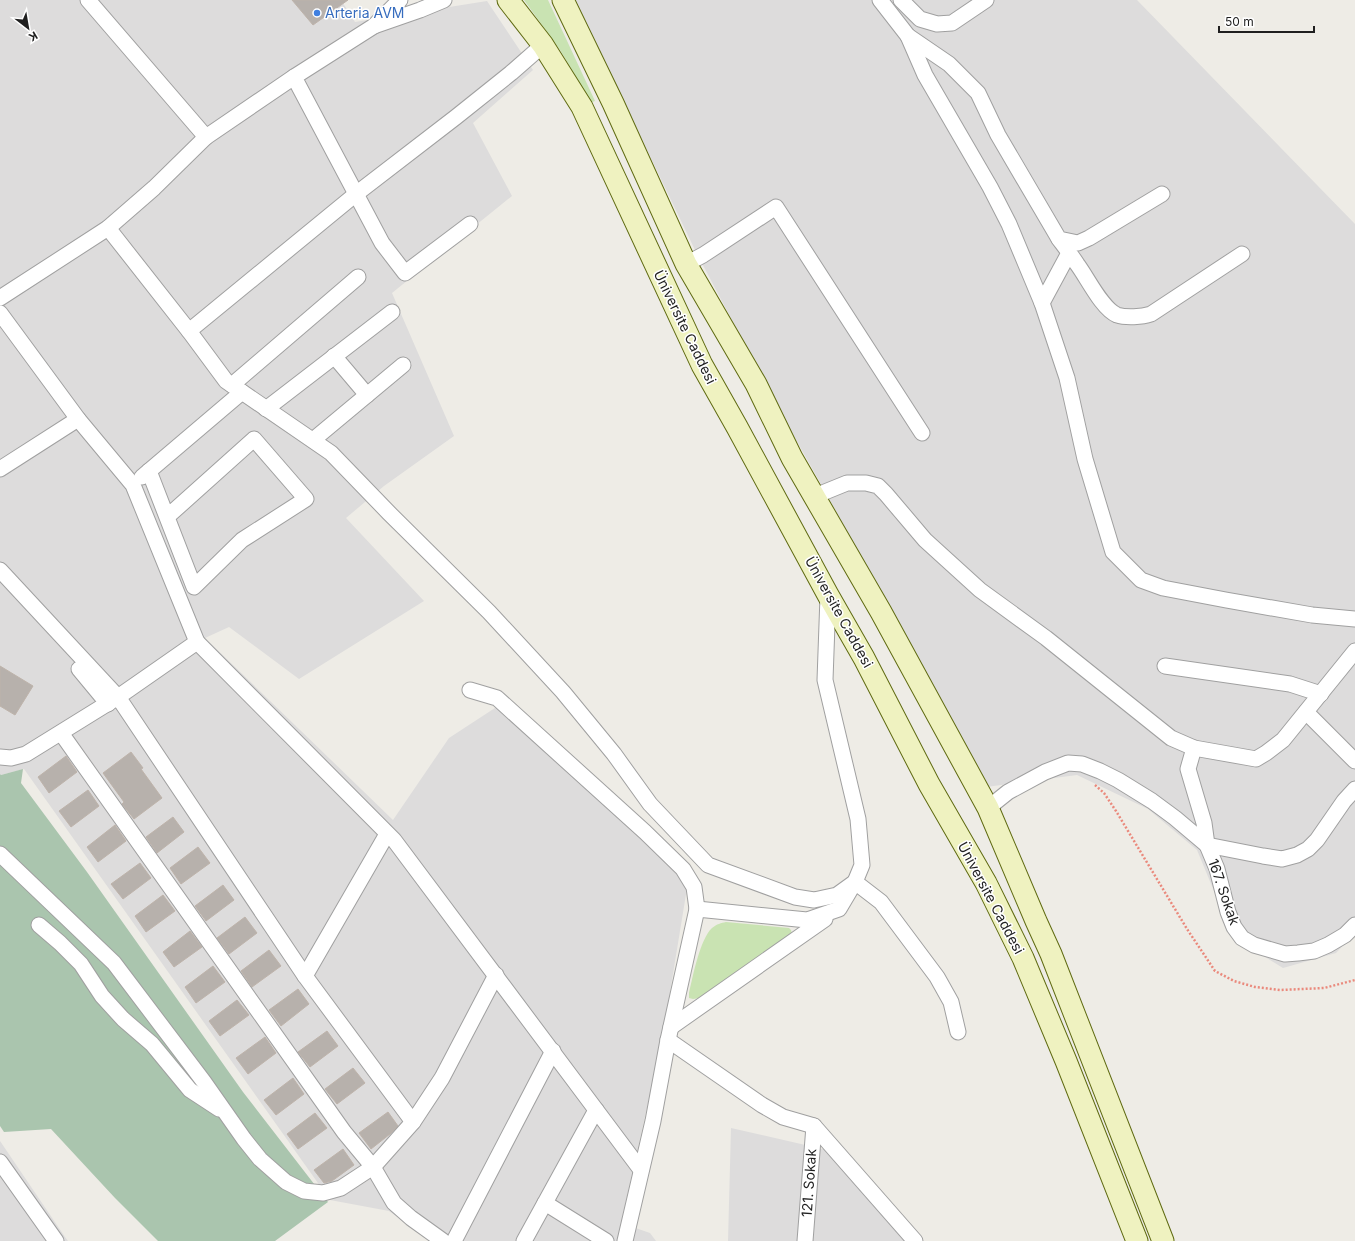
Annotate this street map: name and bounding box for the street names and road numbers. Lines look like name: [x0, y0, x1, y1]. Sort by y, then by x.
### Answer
street label: Üniversite Caddesi: [650, 267, 720, 387]
street label: Üniversite Caddesi: [802, 553, 877, 670]
street label: Üniversite Caddesi: [955, 839, 1028, 957]
street label: 167. Sokak: [1205, 856, 1244, 928]
street label: 121. Sokak: [798, 1148, 819, 1218]

